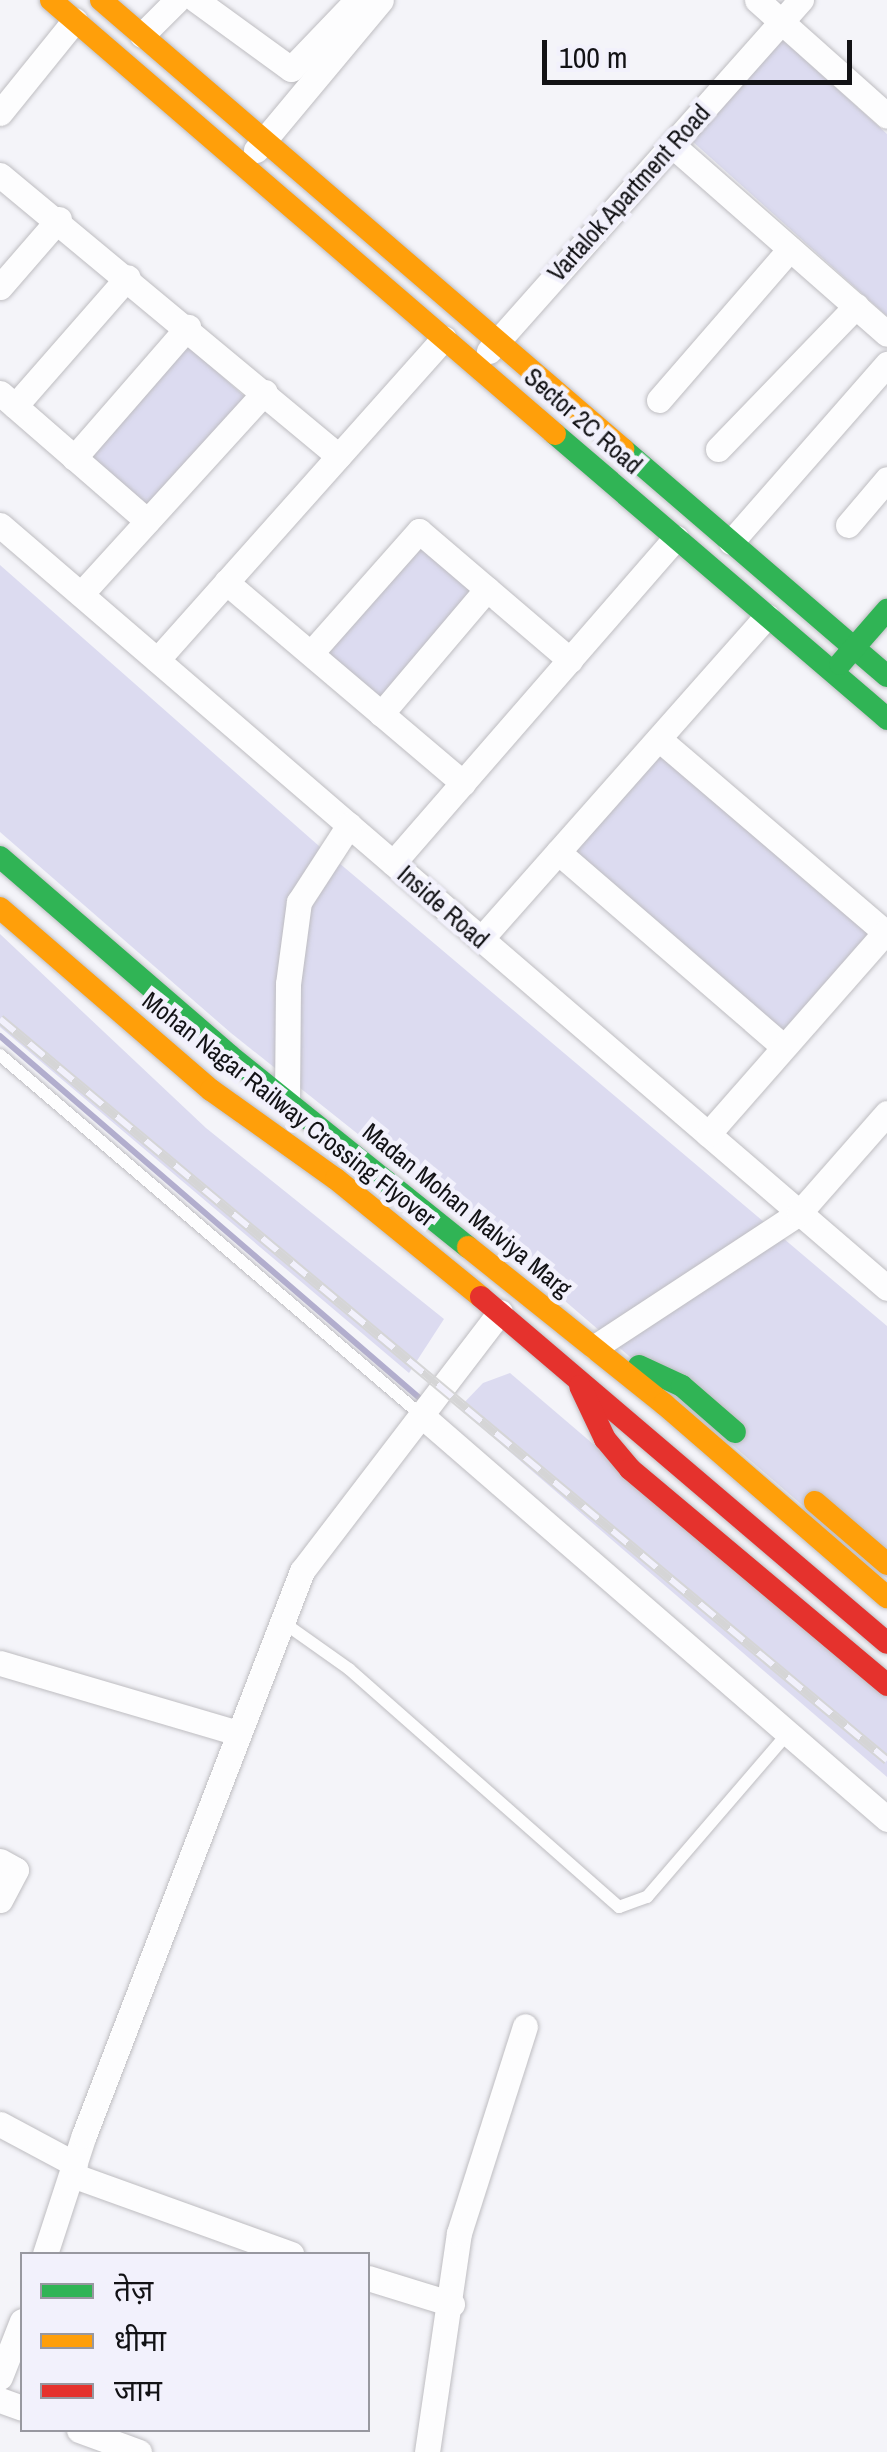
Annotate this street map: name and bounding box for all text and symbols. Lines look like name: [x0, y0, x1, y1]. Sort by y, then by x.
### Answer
scale bar: [547, 20, 857, 82]
text: 100 m: [559, 37, 627, 77]
street label: Vartalok Apartment Road: [541, 98, 717, 288]
street label: Sector 2C Road: [518, 362, 648, 480]
street label: Inside Road: [391, 859, 495, 955]
street label: Mohan Nagar Railway Crossing Flyover: [137, 985, 441, 1233]
street label: Madan Mohan Malviya Marg: [357, 1117, 577, 1303]
legend: [20, 2252, 370, 2432]
text: तेज़: [114, 2270, 153, 2310]
text: धीमा: [114, 2320, 166, 2360]
text: जाम: [114, 2370, 162, 2410]

